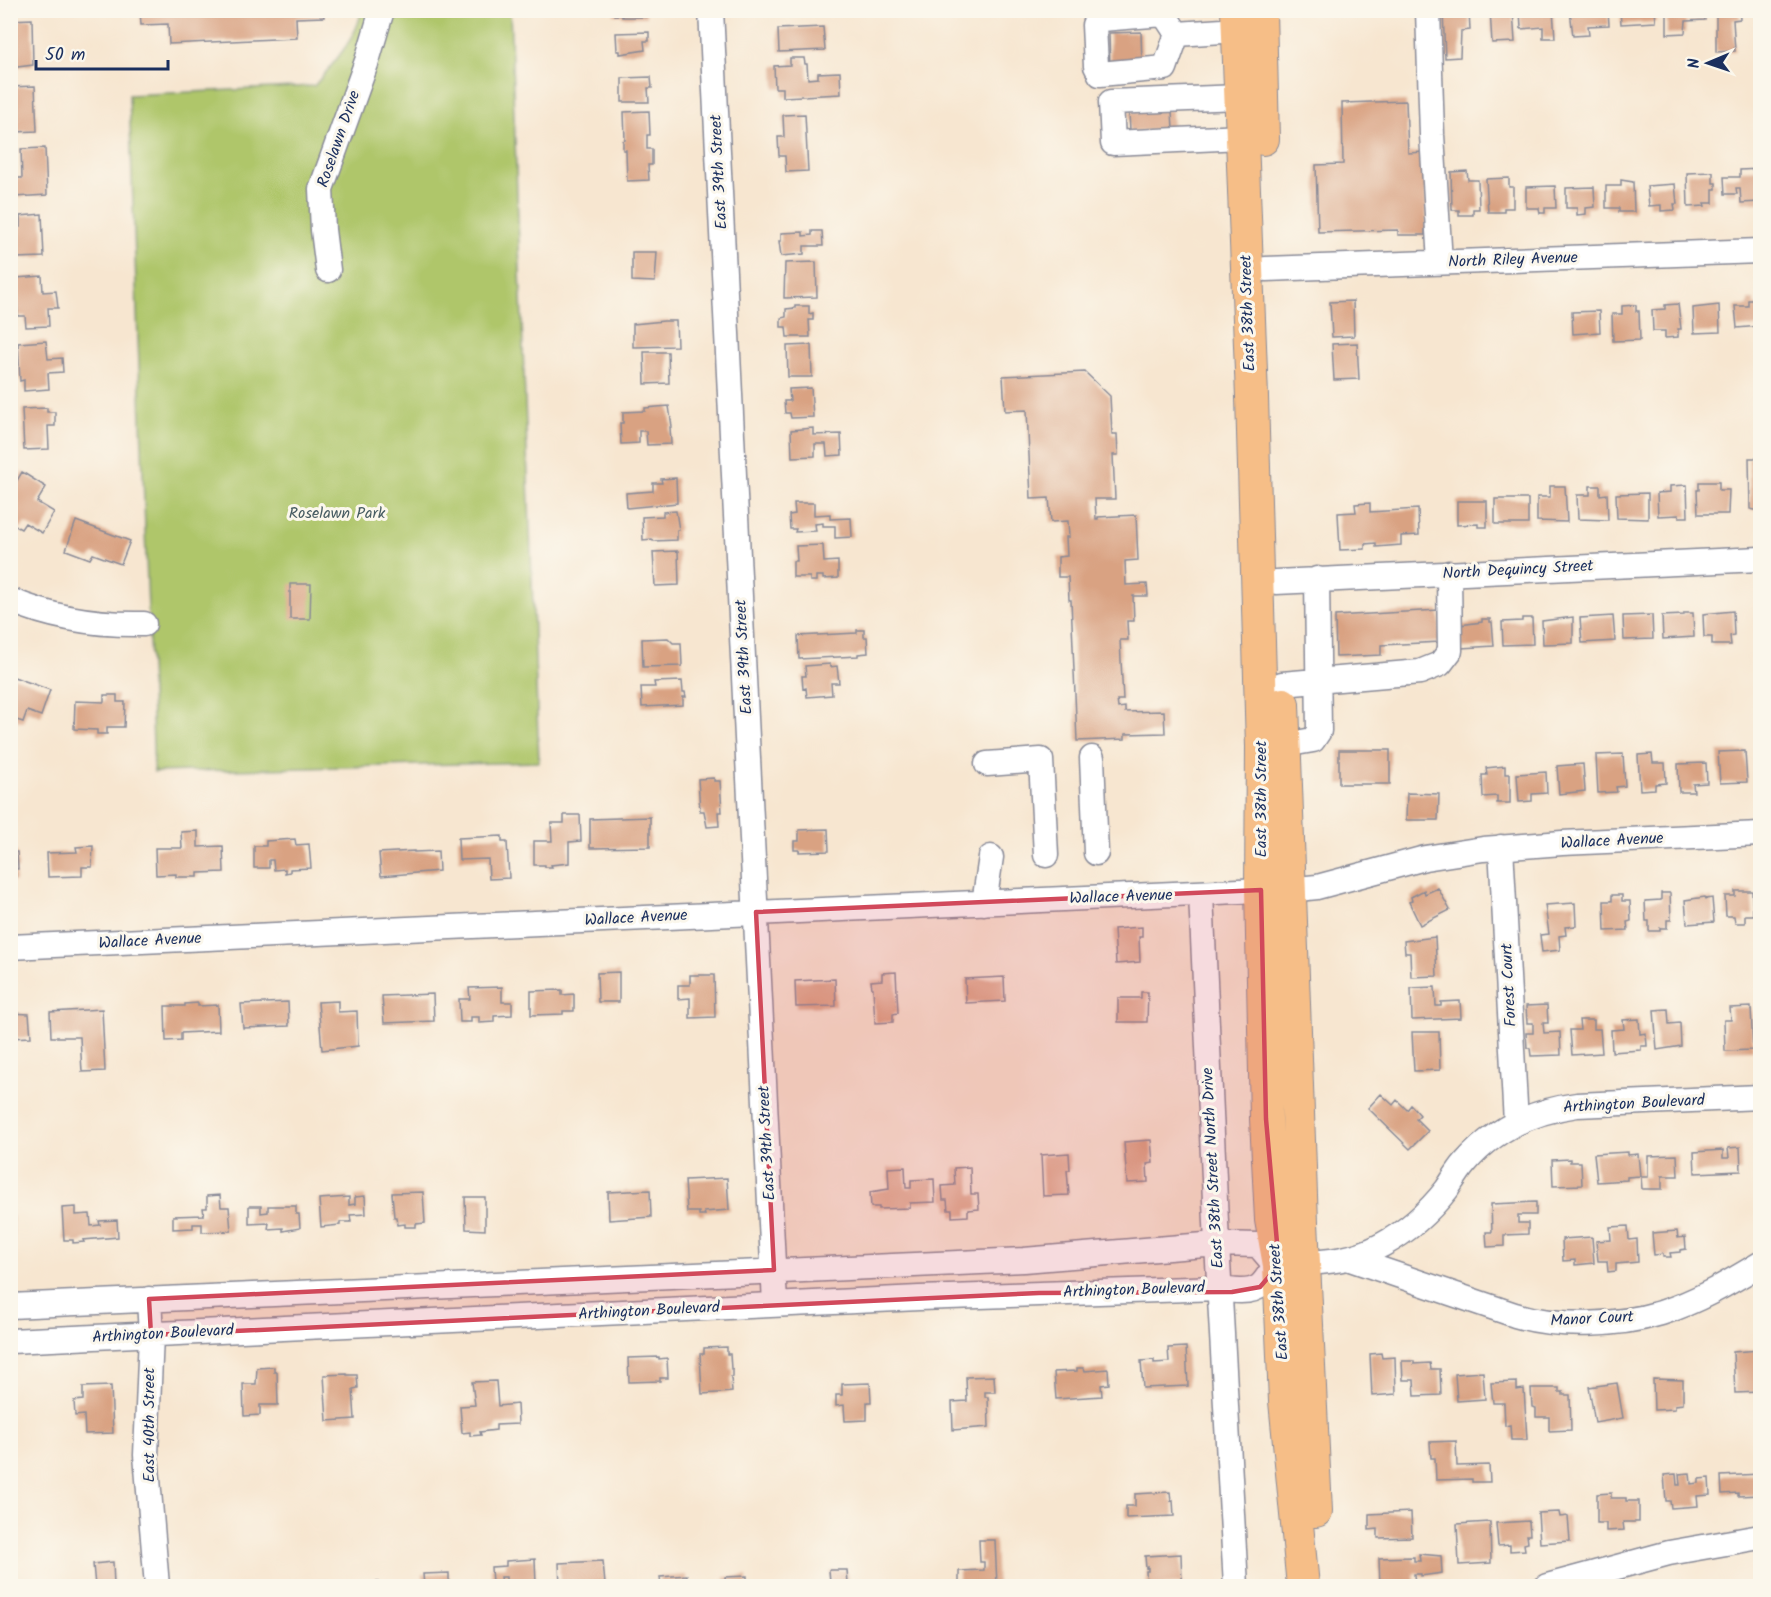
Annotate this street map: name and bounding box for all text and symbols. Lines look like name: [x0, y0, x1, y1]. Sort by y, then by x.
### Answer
scale bar: [36, 33, 168, 71]
north arrow: [1678, 33, 1738, 93]
text: 50 m: [45, 41, 85, 70]
text: N: [1682, 58, 1707, 69]
street label: Roselawn Drive: [311, 87, 367, 191]
street label: East 39th Street: [703, 113, 734, 230]
street label: North Riley Avenue: [1448, 245, 1578, 275]
street label: East 38th Street: [1233, 253, 1263, 372]
park label: Roselawn Park: [289, 501, 386, 526]
street label: North Dequincy Street: [1442, 554, 1595, 586]
street label: East 39th Street: [728, 598, 759, 715]
street label: East 38th Street: [1249, 740, 1274, 857]
street label: Wallace Avenue: [1560, 826, 1664, 856]
street label: Wallace Avenue: [1069, 883, 1173, 911]
street label: Wallace Avenue: [584, 903, 688, 933]
street label: Wallace Avenue: [98, 926, 202, 956]
street label: Forest Court: [1494, 942, 1524, 1027]
street label: East 38th Street North Drive: [1195, 1067, 1231, 1269]
street label: East 39th Street: [751, 1084, 782, 1201]
street label: Arthington Boulevard: [1562, 1088, 1707, 1120]
street label: East 38th Street: [1262, 1242, 1296, 1361]
street label: Arthington Boulevard: [1063, 1275, 1206, 1305]
street label: Arthington Boulevard: [577, 1295, 722, 1327]
street label: Manor Court: [1550, 1304, 1635, 1334]
street label: Arthington Boulevard: [91, 1318, 236, 1350]
street label: East 40th Street: [137, 1367, 162, 1482]

